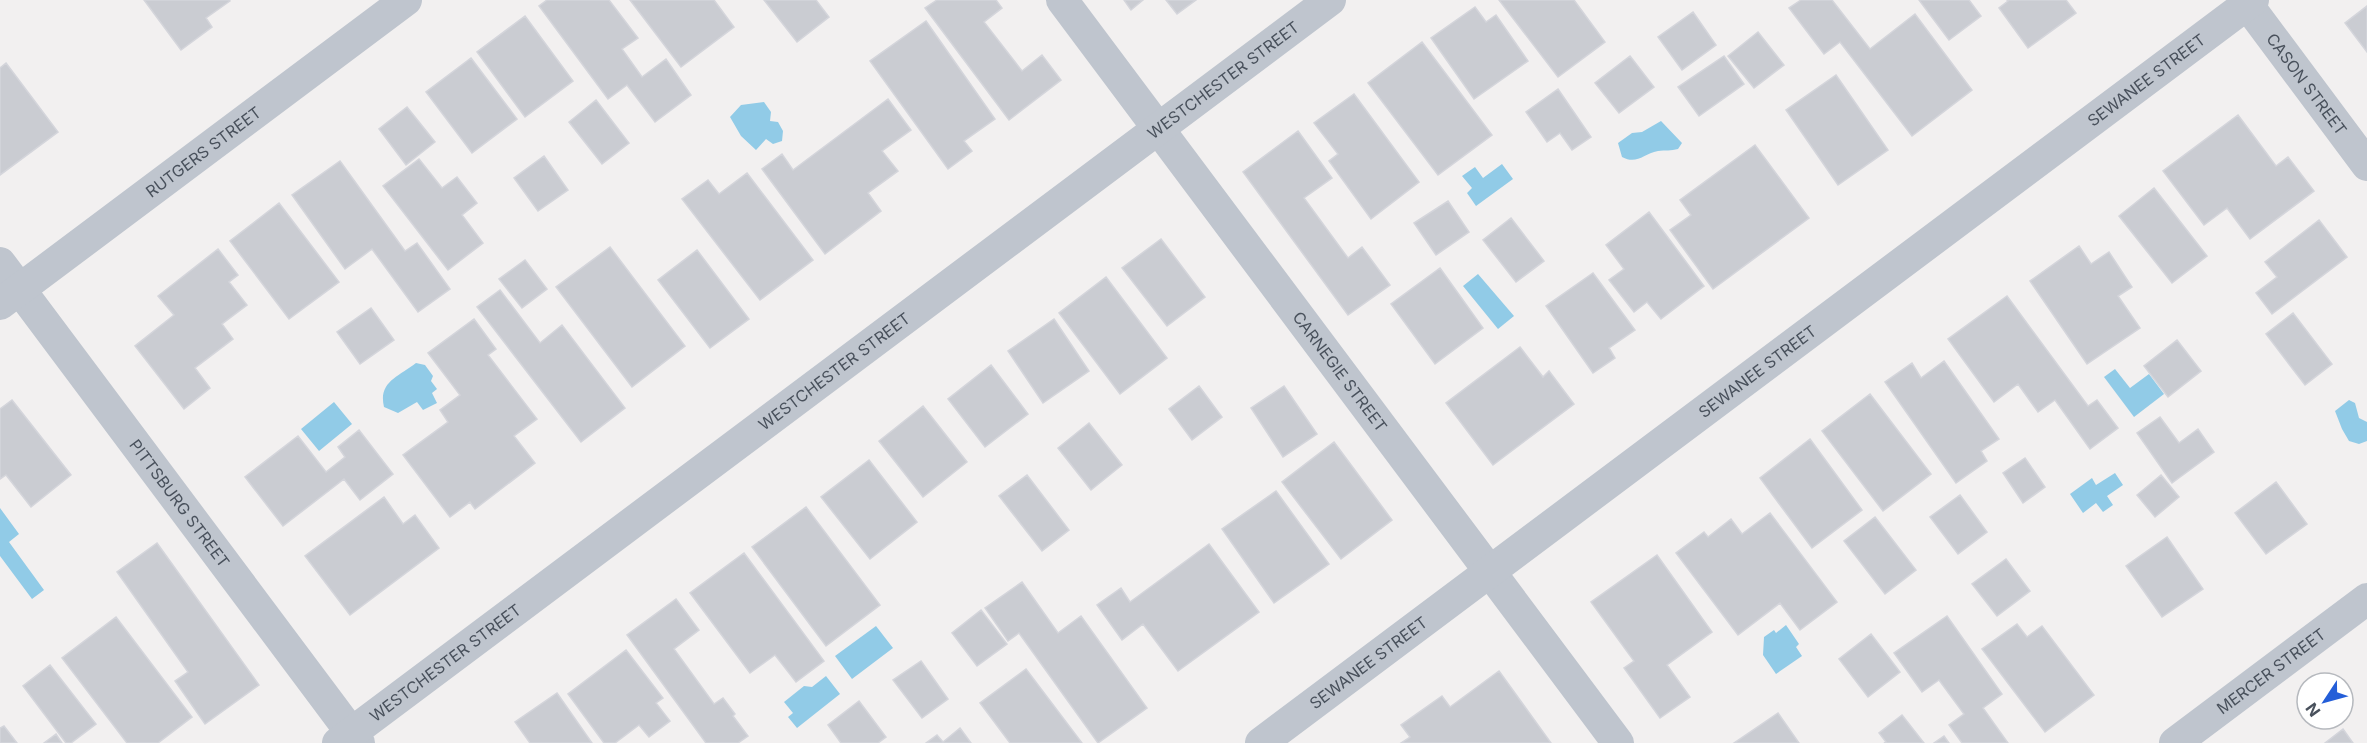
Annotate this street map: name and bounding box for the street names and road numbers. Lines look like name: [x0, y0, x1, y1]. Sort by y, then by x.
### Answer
street label: WESTCHESTER STREET: [1144, 17, 1303, 143]
street label: SEWANEE STREET: [2083, 29, 2209, 131]
street label: CASON STREET: [2262, 29, 2351, 139]
street label: RUTGERS STREET: [142, 102, 265, 201]
street label: CARNEGIE STREET: [1288, 307, 1392, 436]
street label: WESTCHESTER STREET: [755, 308, 914, 435]
street label: SEWANEE STREET: [1694, 321, 1820, 422]
street label: PITTSBURG STREET: [125, 435, 234, 571]
street label: WESTCHESTER STREET: [366, 599, 525, 726]
street label: SEWANEE STREET: [1305, 612, 1431, 713]
street label: MERCER STREET: [2213, 624, 2329, 718]

